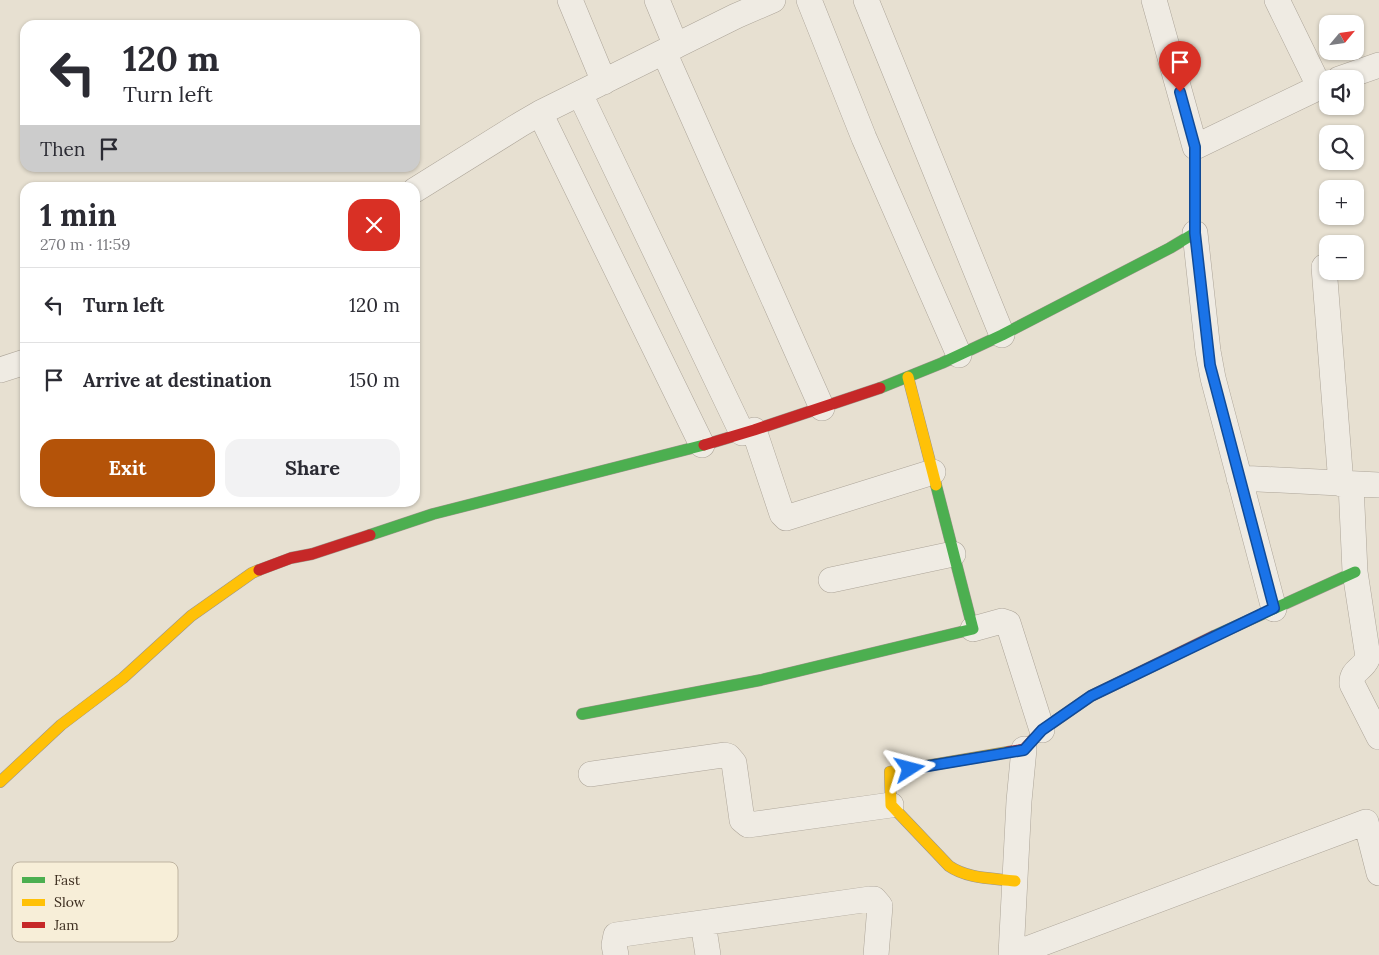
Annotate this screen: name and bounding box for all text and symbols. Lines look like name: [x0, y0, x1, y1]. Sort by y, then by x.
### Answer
north arrow: [1319, 15, 1364, 60]
map controls: [1319, 15, 1364, 280]
text: 120 m: [123, 36, 220, 81]
icon: left: [40, 40, 105, 105]
pin: [1159, 41, 1201, 92]
icon: arrive: [1166, 48, 1194, 76]
button: sound: [1319, 70, 1364, 115]
text: Turn left: [123, 80, 213, 108]
button: search: [1319, 125, 1364, 170]
icon: arrive: [95, 135, 123, 163]
text: Then: [40, 137, 85, 161]
button: +: [1319, 180, 1364, 225]
text: 1 min: [40, 196, 117, 234]
button: close: [348, 199, 400, 251]
text: 270 m · 11:59: [40, 234, 130, 254]
button: −: [1319, 235, 1364, 280]
icon: left: [40, 291, 68, 319]
text: Turn left: [83, 293, 164, 317]
text: 120 m: [349, 293, 400, 317]
icon: arrive: [40, 366, 68, 394]
text: Arrive at destination: [83, 368, 272, 392]
text: 150 m: [349, 368, 400, 392]
button: Exit: [40, 439, 215, 497]
button: Share: [225, 439, 400, 497]
position arrow: [883, 742, 935, 794]
legend: [12, 862, 178, 942]
text: Fast: [54, 871, 81, 889]
text: Slow: [54, 893, 86, 911]
text: Jam: [53, 916, 79, 934]

